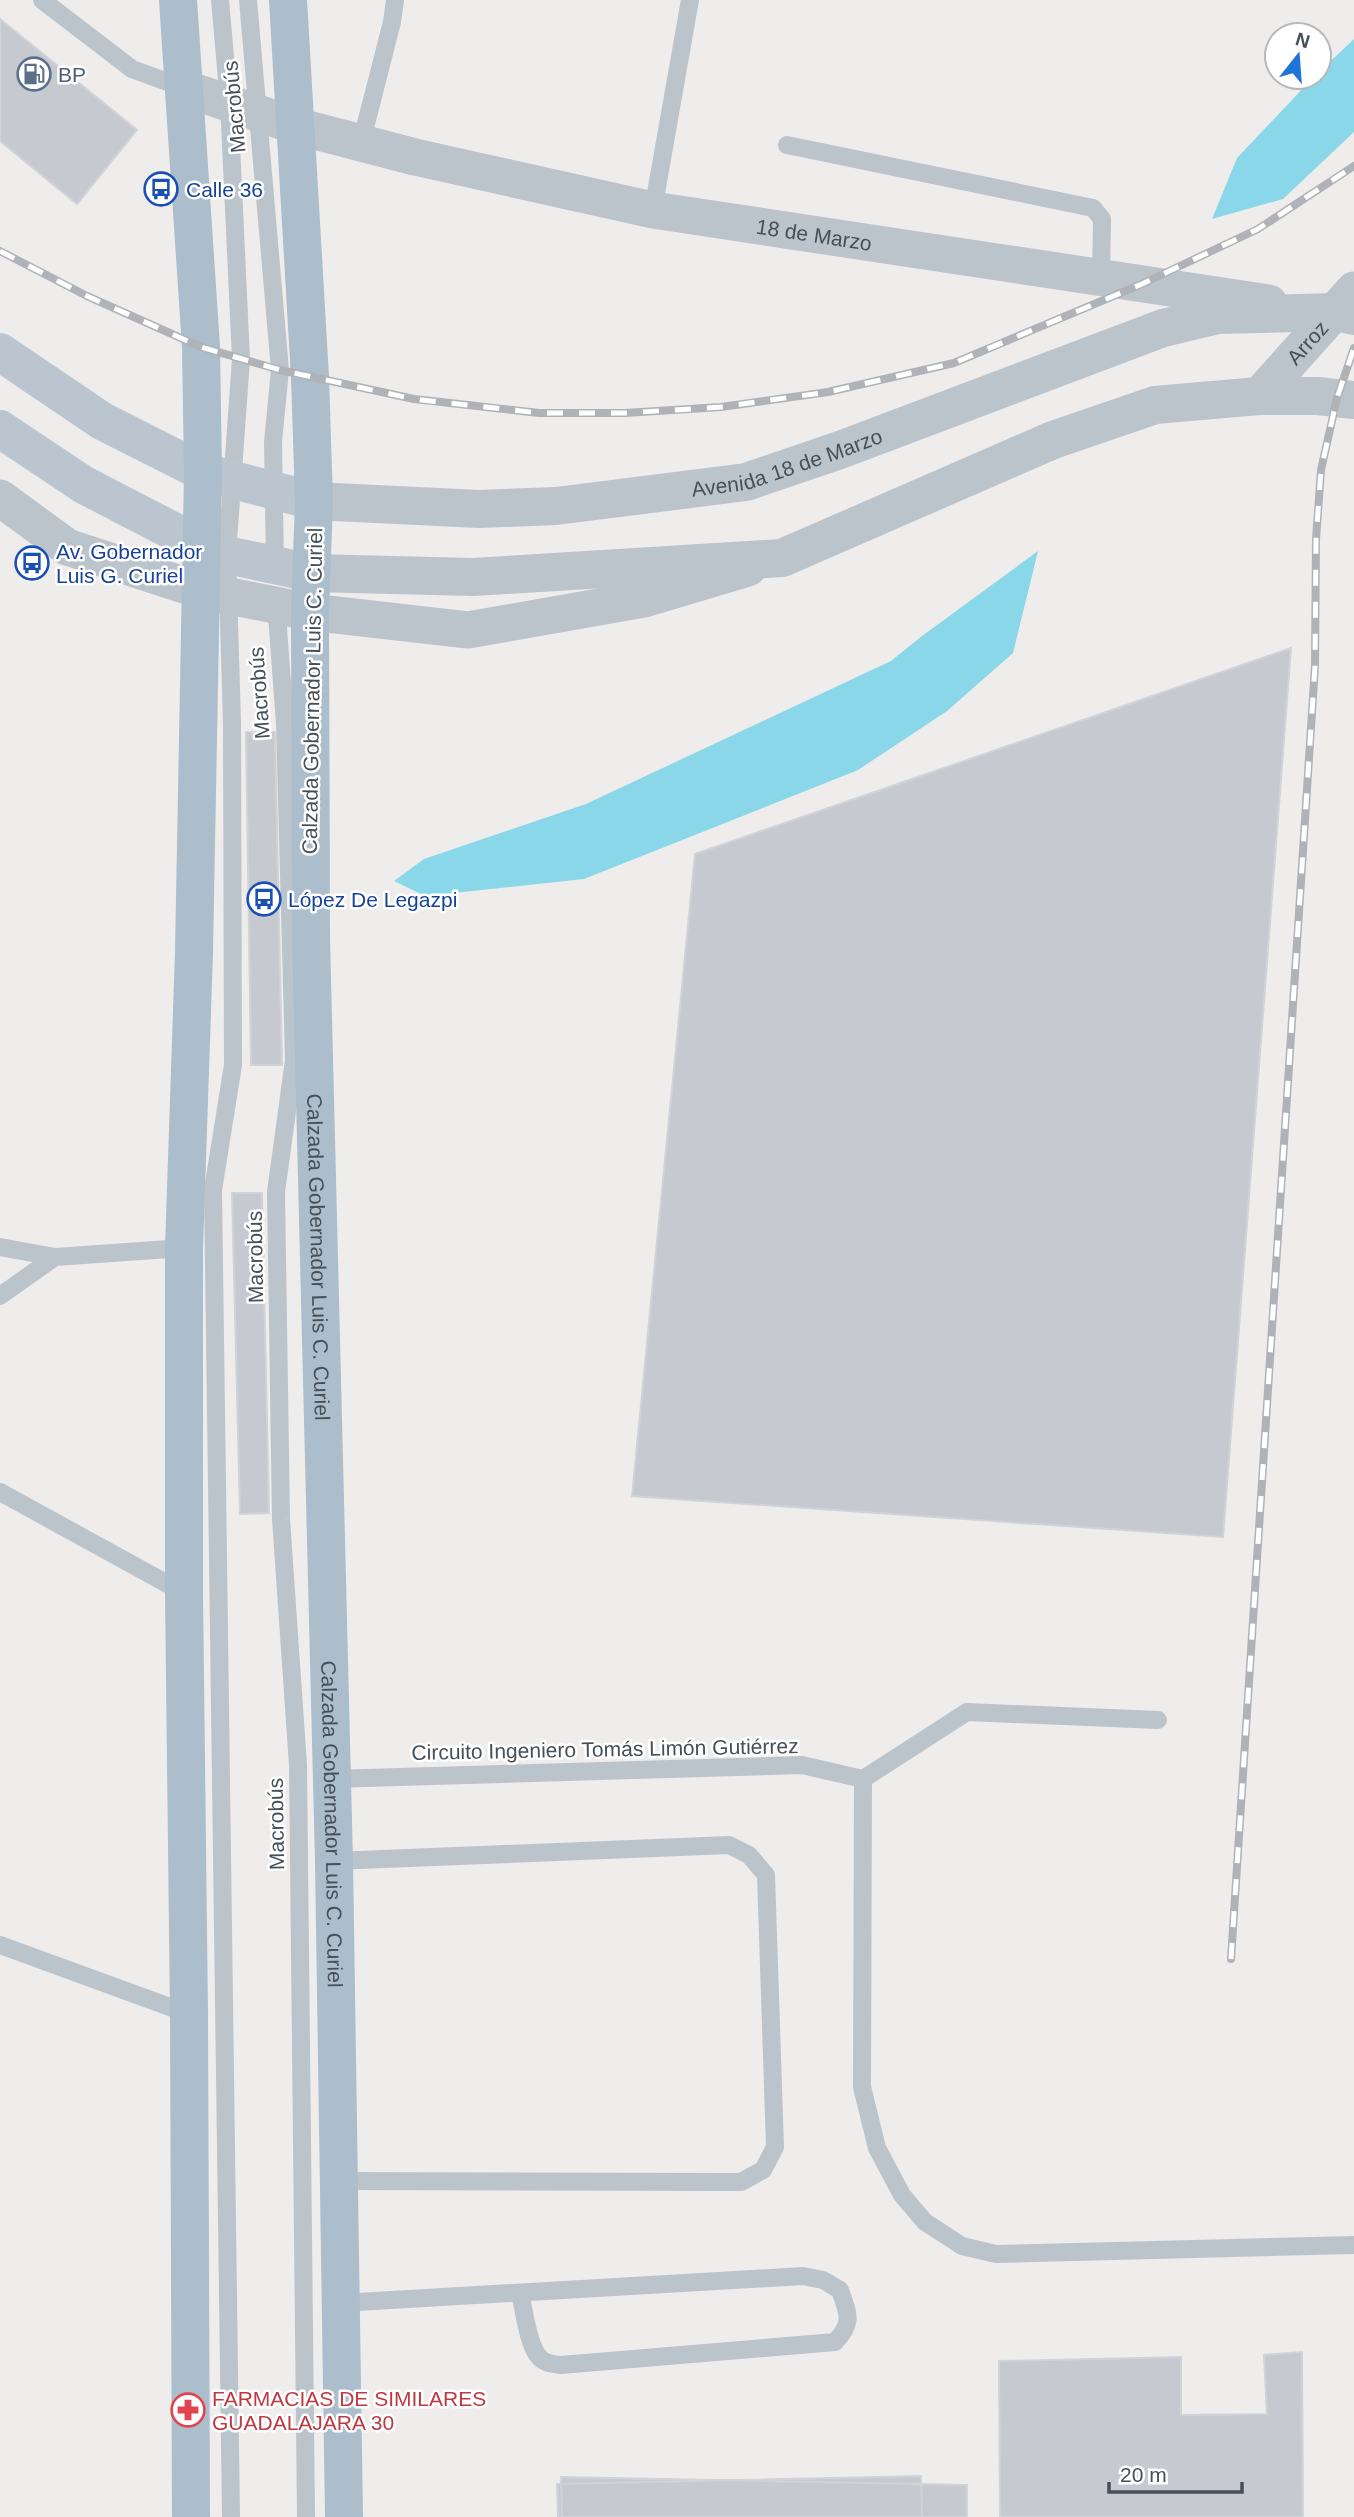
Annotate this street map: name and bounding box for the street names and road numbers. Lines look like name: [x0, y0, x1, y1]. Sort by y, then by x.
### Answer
street label: Macrobús: [219, 60, 249, 154]
street label: 18 de Marzo: [755, 214, 874, 254]
street label: Arroz: [1282, 316, 1332, 369]
street label: Avenida 18 de Marzo: [690, 424, 885, 500]
street label: Calzada Gobernador Luis C. Curiel: [298, 527, 326, 855]
street label: Macrobús: [244, 646, 274, 740]
street label: Calzada Gobernador Luis C. Curiel: [303, 1093, 335, 1421]
street label: Macrobús: [243, 1211, 267, 1303]
street label: Calzada Gobernador Luis C. Curiel: [318, 1660, 347, 1988]
street label: Circuito Ingeniero Tomás Limón Gutiérrez: [411, 1734, 799, 1764]
street label: Macrobús: [264, 1778, 288, 1870]

